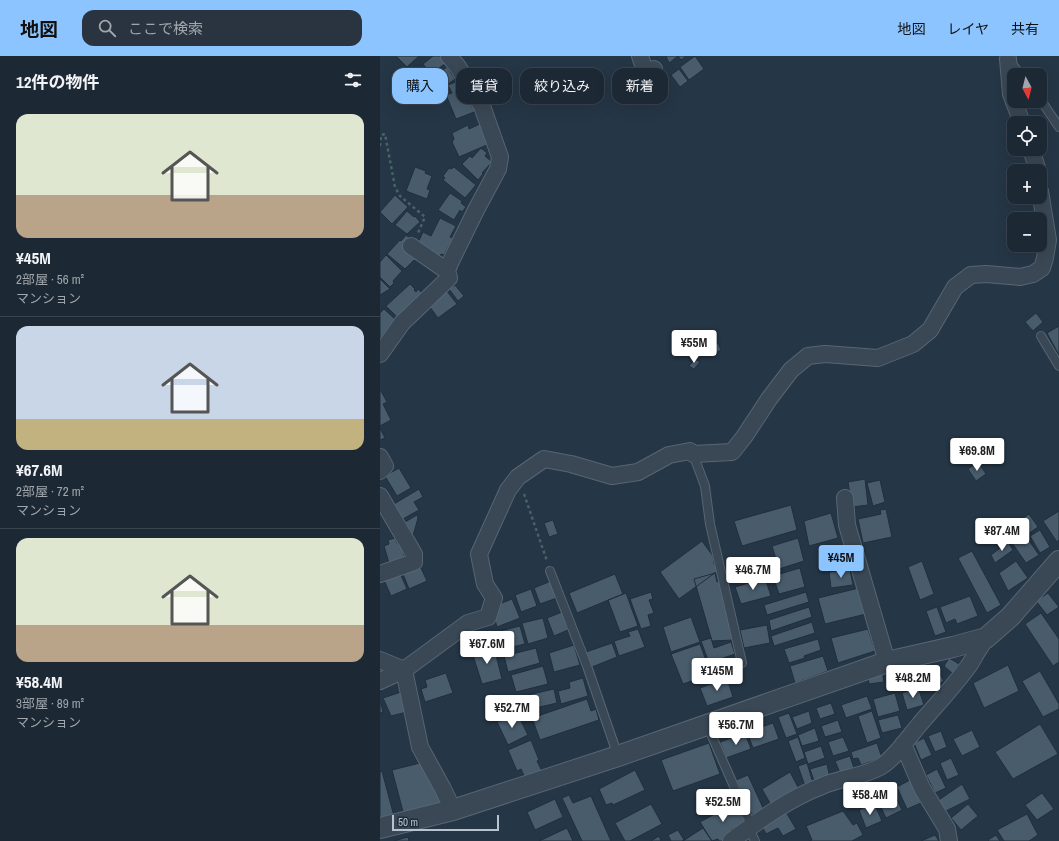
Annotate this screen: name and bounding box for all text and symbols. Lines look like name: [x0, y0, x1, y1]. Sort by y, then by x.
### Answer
search box: [82, 10, 362, 46]
text: 地図: [20, 16, 58, 42]
icon: search: [96, 17, 118, 39]
text: ここで検索: [128, 18, 203, 39]
text: 地図: [897, 20, 925, 38]
text: レイヤ: [947, 20, 989, 38]
text: 共有: [1011, 20, 1039, 38]
chip: 購入: [392, 68, 448, 104]
chip: 賃貸: [456, 68, 512, 104]
chip: 絞り込み: [520, 68, 604, 104]
chip: 新着: [612, 68, 668, 104]
north arrow: [1007, 68, 1047, 108]
map controls: [1007, 68, 1047, 252]
icon: filters: [342, 69, 364, 91]
text: 12件の物件: [16, 70, 100, 93]
button: locate: [1007, 116, 1047, 156]
icon: home: [154, 140, 226, 212]
button: +: [1007, 164, 1047, 204]
button: −: [1007, 212, 1047, 252]
text: ¥45M: [16, 246, 51, 269]
text: 2部屋 · 56 m²: [16, 271, 84, 288]
text: マンション: [16, 290, 81, 307]
pin: ¥55M: [670, 330, 718, 364]
text: ¥55M: [681, 334, 707, 351]
icon: home: [154, 352, 226, 424]
pin: ¥69.8M: [944, 438, 1010, 472]
text: ¥69.8M: [959, 442, 995, 459]
text: ¥67.6M: [16, 458, 63, 481]
text: 2部屋 · 72 m²: [16, 483, 84, 500]
text: マンション: [16, 502, 81, 519]
pin: ¥87.4M: [969, 518, 1035, 552]
text: ¥87.4M: [984, 522, 1020, 539]
pin: ¥45M: [817, 545, 865, 579]
text: ¥45M: [828, 549, 854, 566]
pin: ¥46.7M: [720, 557, 786, 591]
text: ¥46.7M: [735, 561, 771, 578]
icon: home: [154, 564, 226, 636]
pin: ¥67.6M: [454, 631, 520, 665]
text: ¥67.6M: [469, 635, 505, 652]
pin: ¥145M: [689, 658, 745, 692]
text: ¥145M: [701, 662, 733, 679]
pin: ¥48.2M: [880, 665, 946, 699]
text: ¥48.2M: [895, 669, 931, 686]
text: ¥58.4M: [16, 670, 63, 693]
text: 3部屋 · 89 m²: [16, 695, 84, 712]
pin: ¥52.7M: [479, 695, 545, 729]
text: ¥52.7M: [494, 699, 530, 716]
pin: ¥56.7M: [703, 712, 769, 746]
text: マンション: [16, 714, 81, 731]
text: ¥56.7M: [718, 716, 754, 733]
pin: ¥58.4M: [837, 782, 903, 816]
text: ¥58.4M: [852, 786, 888, 803]
pin: ¥52.5M: [690, 789, 756, 823]
text: ¥52.5M: [705, 793, 741, 810]
scale bar: [392, 813, 499, 832]
text: 50 m: [398, 815, 418, 829]

